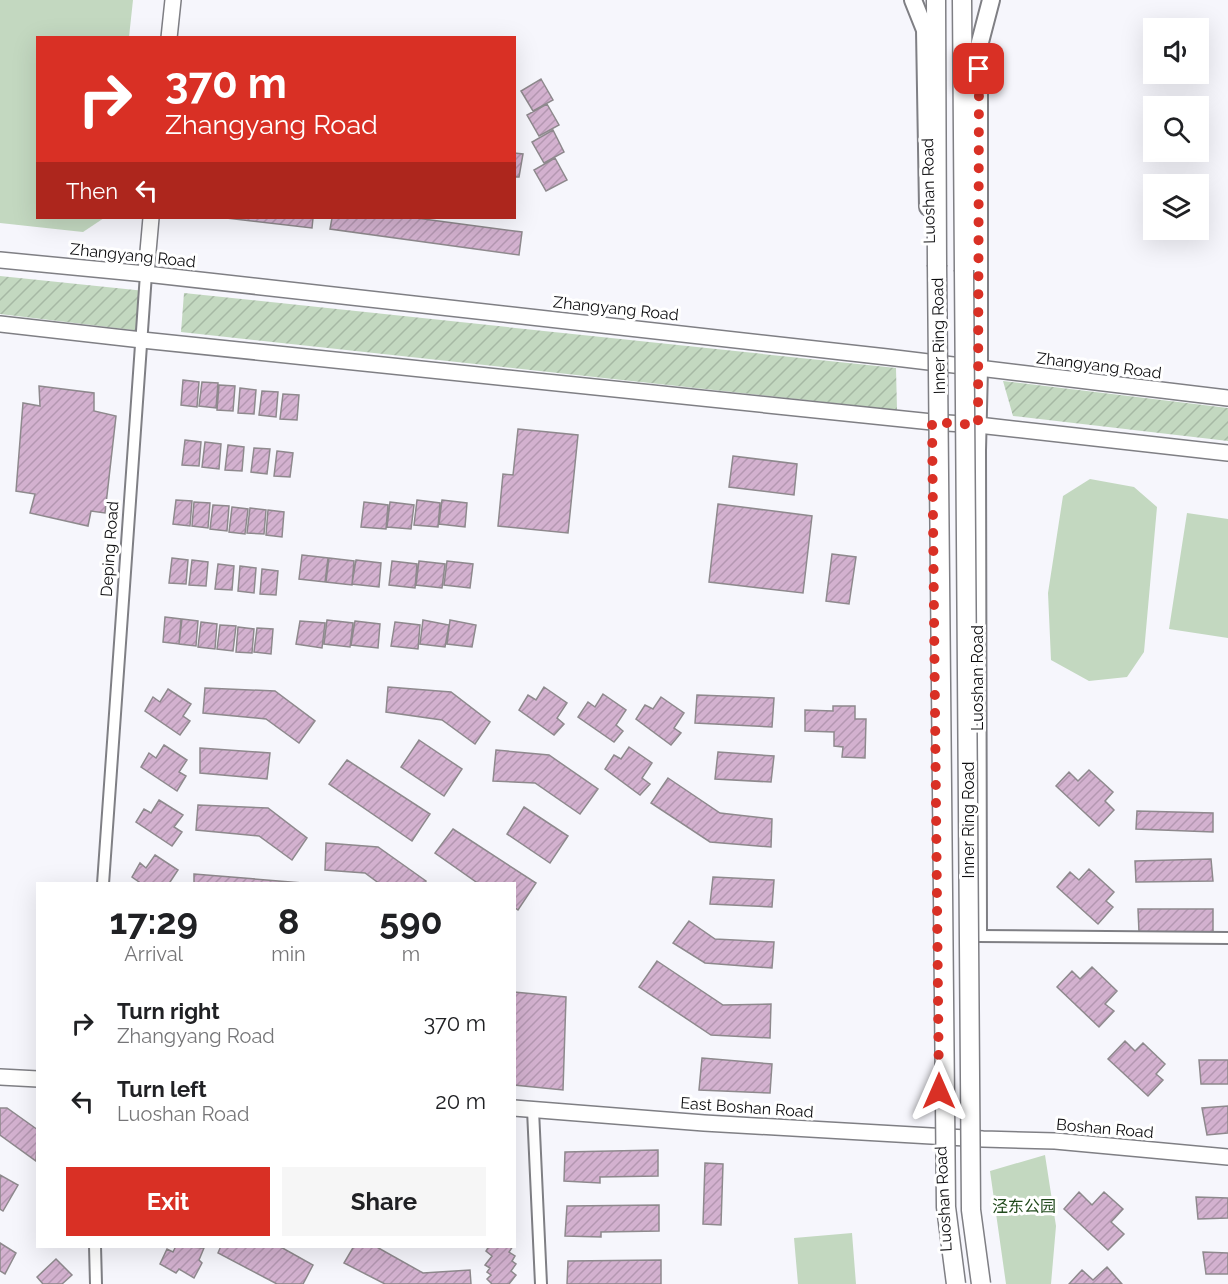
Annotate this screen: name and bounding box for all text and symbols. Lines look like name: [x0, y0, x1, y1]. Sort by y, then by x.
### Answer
map controls: [1143, 18, 1209, 240]
button: sound: [1143, 18, 1209, 84]
pin: [953, 43, 1004, 94]
icon: arrive: [962, 52, 995, 85]
text: 370 m: [165, 59, 287, 108]
icon: right: [66, 60, 144, 138]
button: search: [1143, 96, 1209, 162]
text: Zhangyang Road: [165, 109, 378, 140]
street label: Luoshan Road: [918, 138, 939, 244]
icon: left: [130, 174, 163, 207]
button: layers: [1143, 174, 1209, 240]
text: Then: [66, 178, 118, 204]
street label: Zhangyang Road: [69, 239, 197, 272]
street label: Inner Ring Road: [928, 277, 949, 395]
street label: Zhangyang Road: [552, 292, 680, 325]
street label: Zhangyang Road: [1035, 348, 1163, 383]
street label: Deping Road: [97, 501, 122, 598]
street label: Luoshan Road: [968, 625, 987, 731]
street label: Inner Ring Road: [959, 762, 978, 878]
text: 17:29: [109, 900, 198, 942]
text: 8: [278, 900, 299, 942]
text: 590: [379, 900, 443, 942]
text: Arrival: [124, 942, 183, 966]
text: min: [271, 942, 306, 966]
text: m: [402, 942, 420, 966]
text: Turn right: [117, 998, 220, 1024]
icon: right: [66, 1007, 99, 1040]
text: 370 m: [423, 1010, 486, 1036]
text: Zhangyang Road: [117, 1024, 275, 1048]
position arrow: [907, 1059, 971, 1123]
text: Turn left: [117, 1076, 207, 1102]
icon: left: [66, 1085, 99, 1118]
text: 20 m: [435, 1088, 486, 1114]
street label: East Boshan Road: [680, 1093, 814, 1122]
text: Luoshan Road: [117, 1102, 249, 1126]
street label: Boshan Road: [1055, 1115, 1155, 1142]
street label: Luoshan Road: [931, 1146, 956, 1252]
button: Exit: [66, 1167, 270, 1236]
button: Share: [282, 1167, 486, 1236]
park label: 泾东公园: [992, 1197, 1056, 1216]

